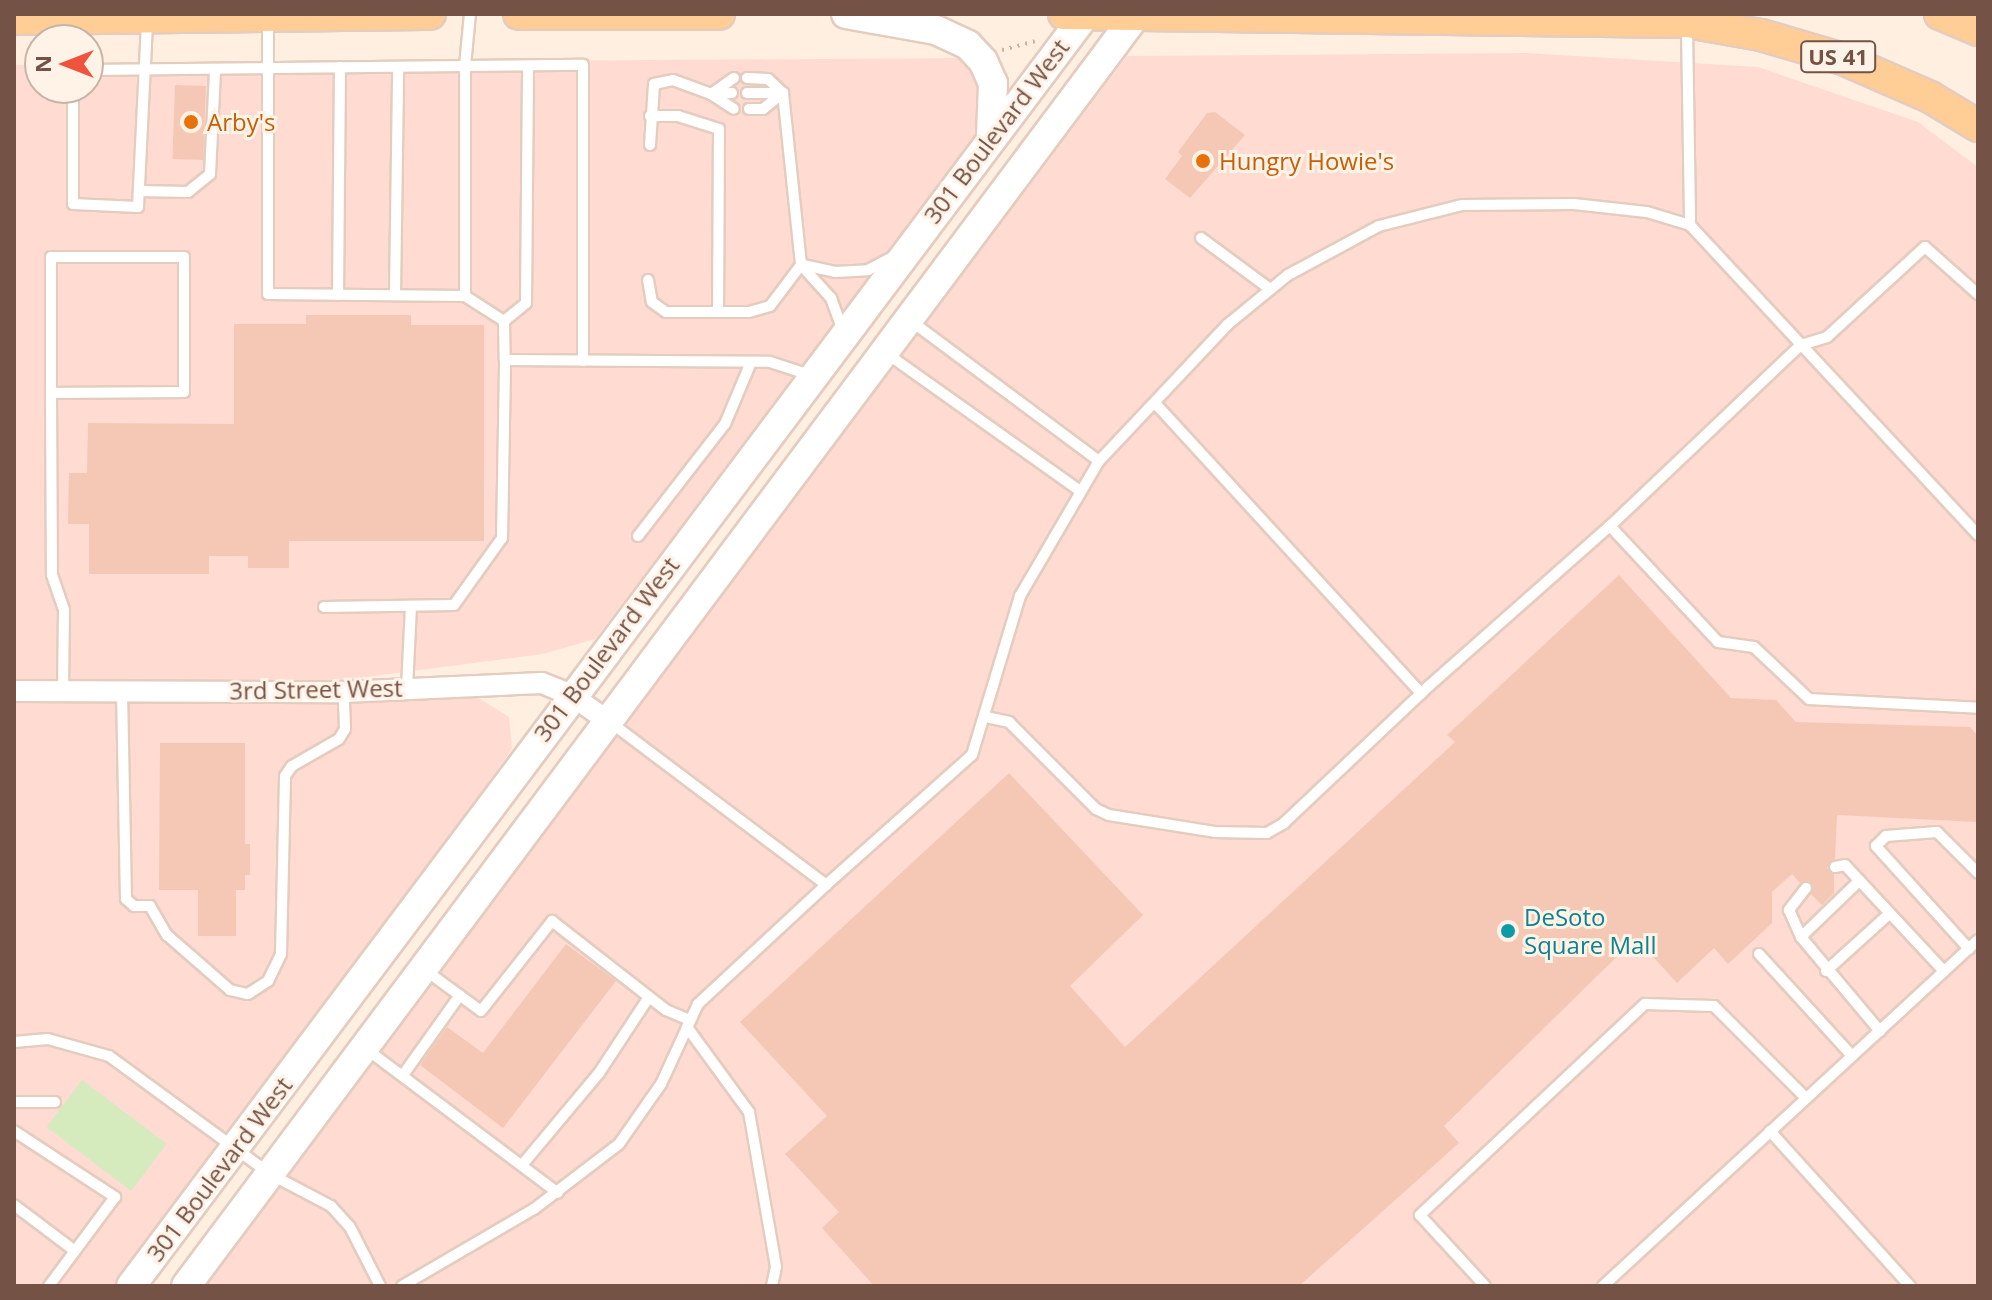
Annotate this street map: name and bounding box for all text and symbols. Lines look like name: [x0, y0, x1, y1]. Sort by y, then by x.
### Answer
north arrow: [24, 24, 104, 104]
street label: 301 Boulevard West: [917, 33, 1075, 229]
road number: US 41: [1800, 39, 1876, 75]
text: N: [27, 55, 57, 73]
place label: Arby's: [207, 108, 275, 136]
marker: Arby's: [182, 113, 200, 131]
place label: Hungry Howie's: [1219, 147, 1394, 175]
marker: Hungry Howie's: [1194, 152, 1212, 170]
street label: 301 Boulevard West: [527, 551, 685, 747]
street label: 3rd Street West: [229, 673, 403, 705]
place label: DeSoto Square Mall: [1524, 903, 1656, 959]
marker: DeSoto Square Mall: [1499, 922, 1517, 940]
street label: 301 Boulevard West: [140, 1071, 298, 1267]

